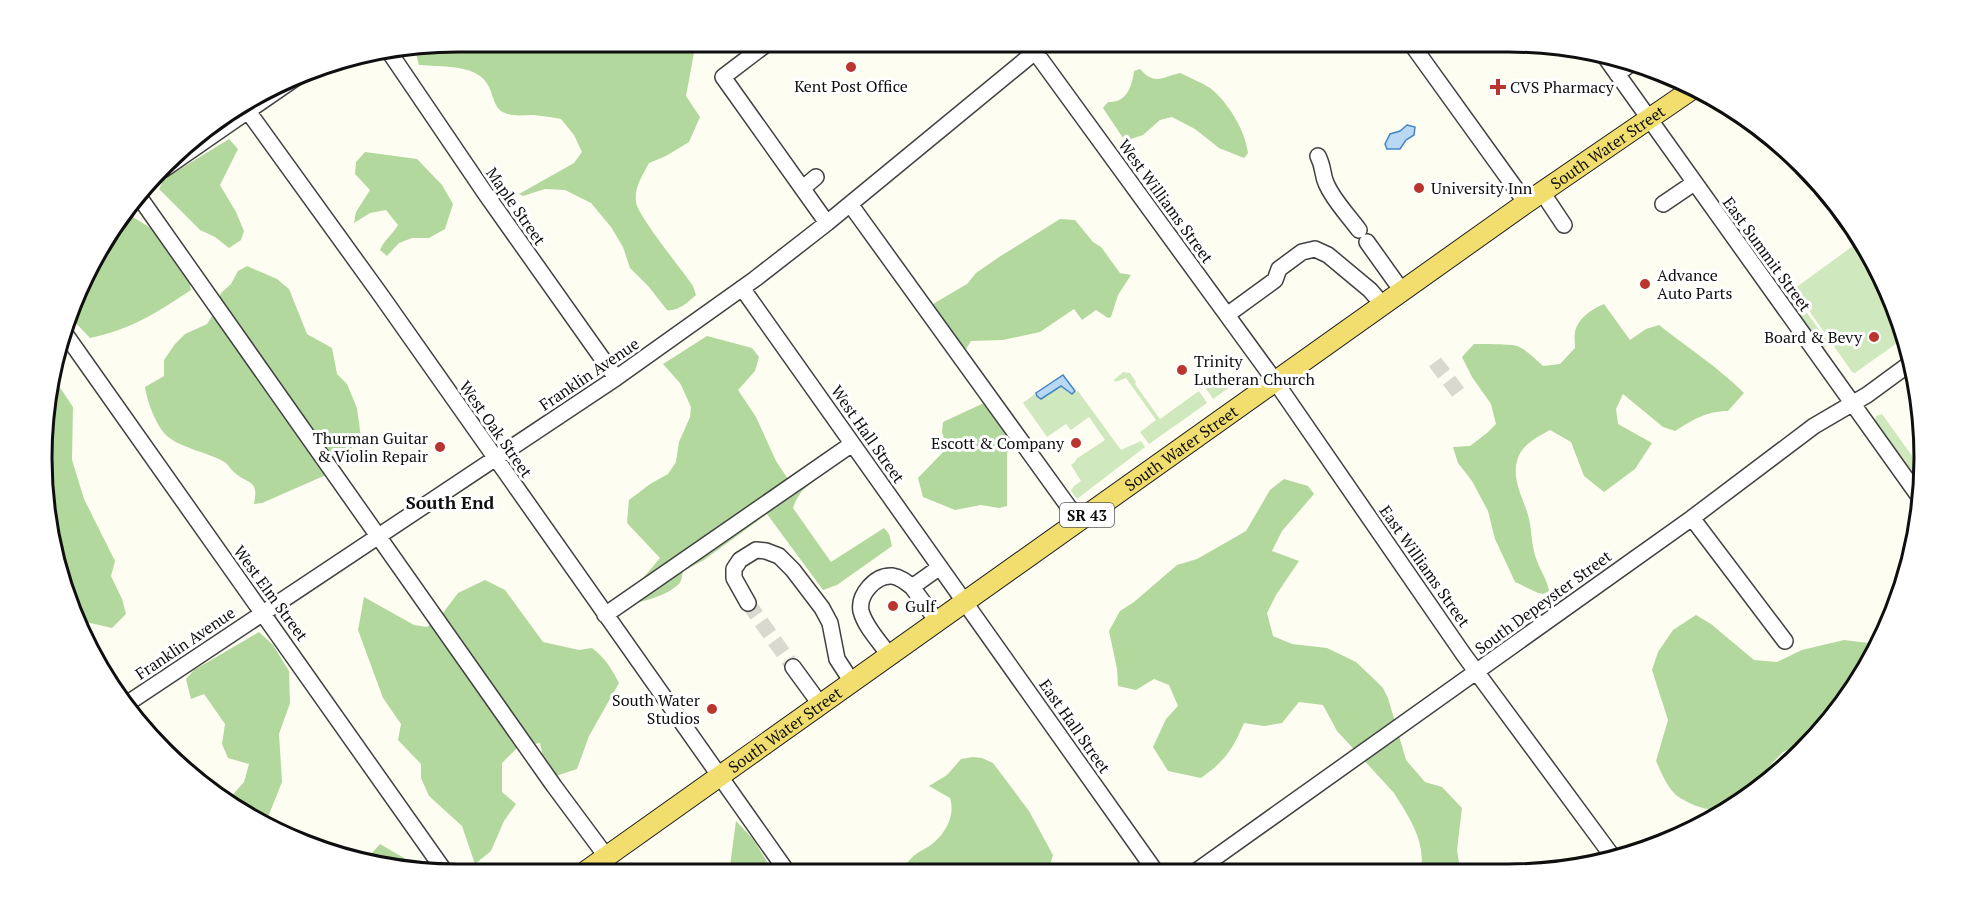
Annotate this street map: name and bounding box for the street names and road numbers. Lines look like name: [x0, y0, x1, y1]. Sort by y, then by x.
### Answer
street label: South Water Street: [1546, 100, 1669, 194]
street label: West Williams Street: [1114, 135, 1219, 268]
street label: Maple Street: [481, 163, 551, 249]
street label: East Summit Street: [1718, 192, 1816, 316]
street label: Franklin Avenue: [535, 333, 643, 415]
street label: West Oak Street: [454, 376, 538, 482]
street label: West Hall Street: [826, 381, 910, 487]
street label: South Water Street: [1120, 400, 1242, 496]
street label: East Williams Street: [1375, 501, 1475, 631]
road number: SR 43: [1060, 503, 1114, 527]
street label: West Elm Street: [229, 541, 313, 645]
street label: South Depeyster Street: [1470, 545, 1616, 659]
street label: Franklin Avenue: [131, 602, 239, 684]
street label: East Hall Street: [1034, 675, 1116, 777]
street label: South Water Street: [724, 682, 846, 778]

